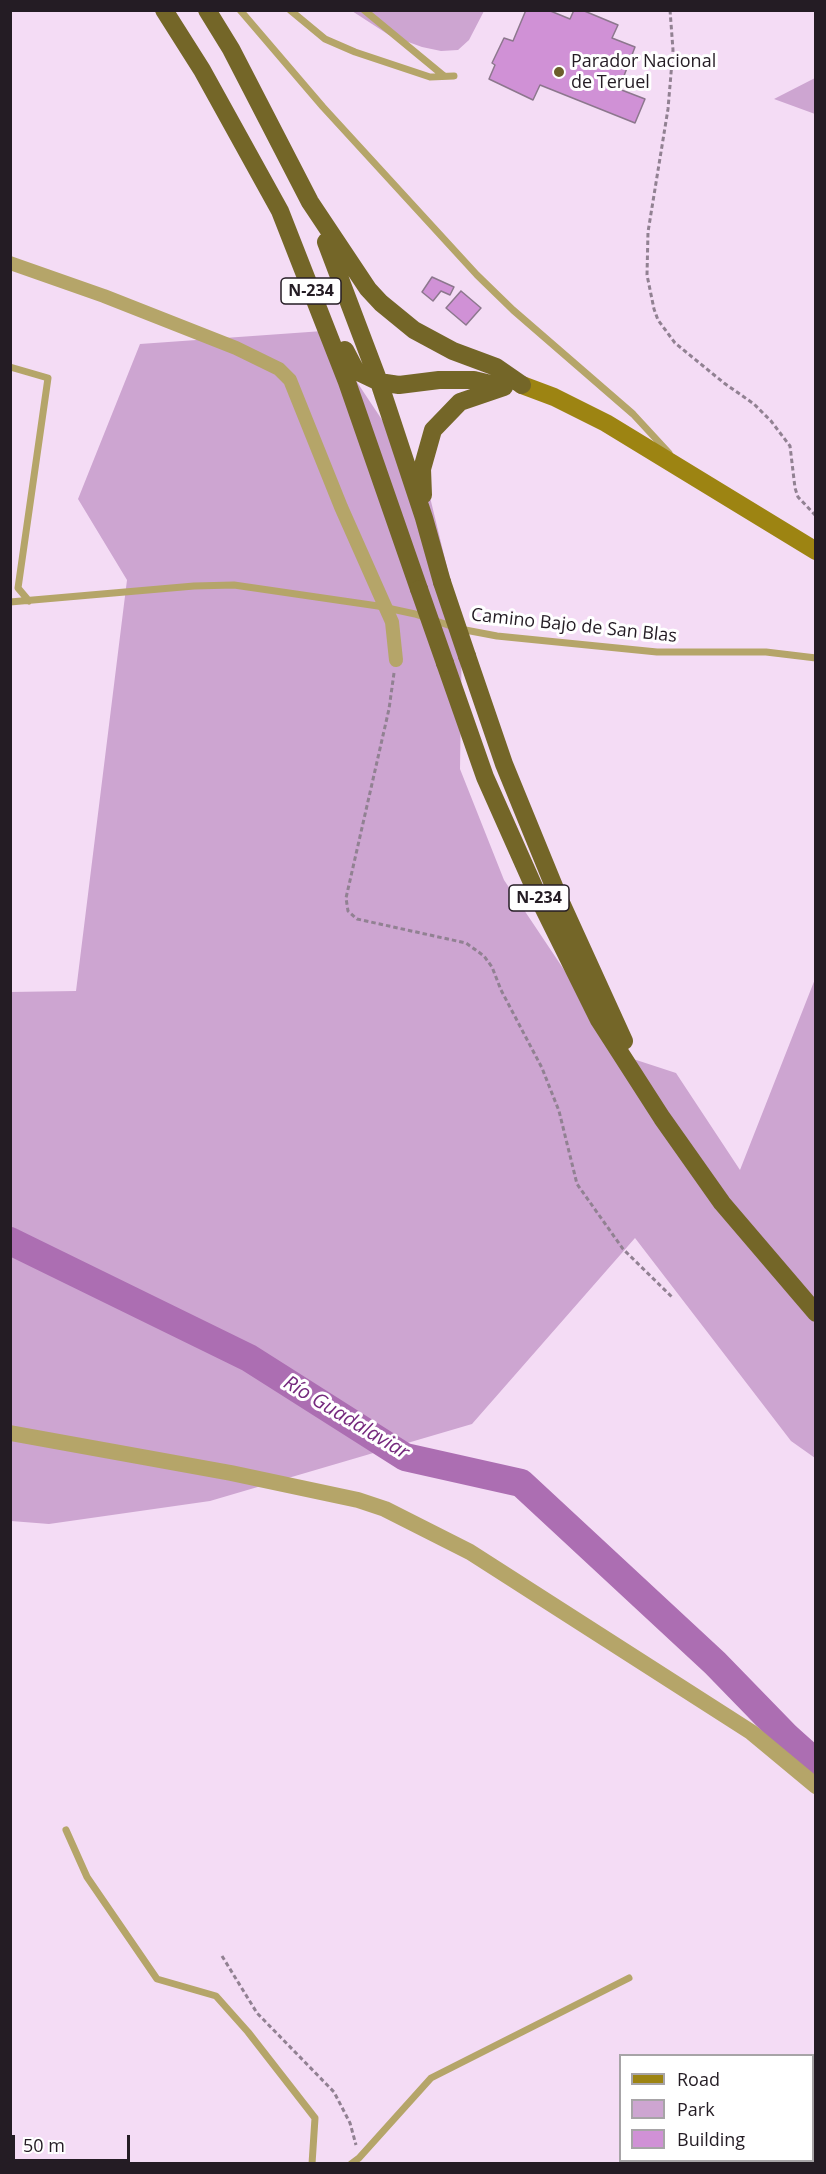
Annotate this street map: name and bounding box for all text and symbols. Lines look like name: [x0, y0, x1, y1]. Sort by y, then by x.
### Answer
place label: Parador Nacional de Teruel: [571, 51, 716, 94]
marker: Parador Nacional de Teruel: [552, 65, 566, 79]
road number: N-234: [281, 278, 341, 304]
street label: Camino Bajo de San Blas: [470, 604, 678, 648]
road number: N-234: [509, 885, 569, 911]
water label: Río Guadalaviar: [279, 1371, 413, 1465]
legend: [619, 2054, 814, 2162]
text: Road: [677, 2067, 720, 2091]
text: Park: [677, 2097, 715, 2121]
scale bar: [15, 2123, 134, 2161]
text: Building: [677, 2127, 745, 2151]
text: 50 m: [23, 2133, 65, 2157]

